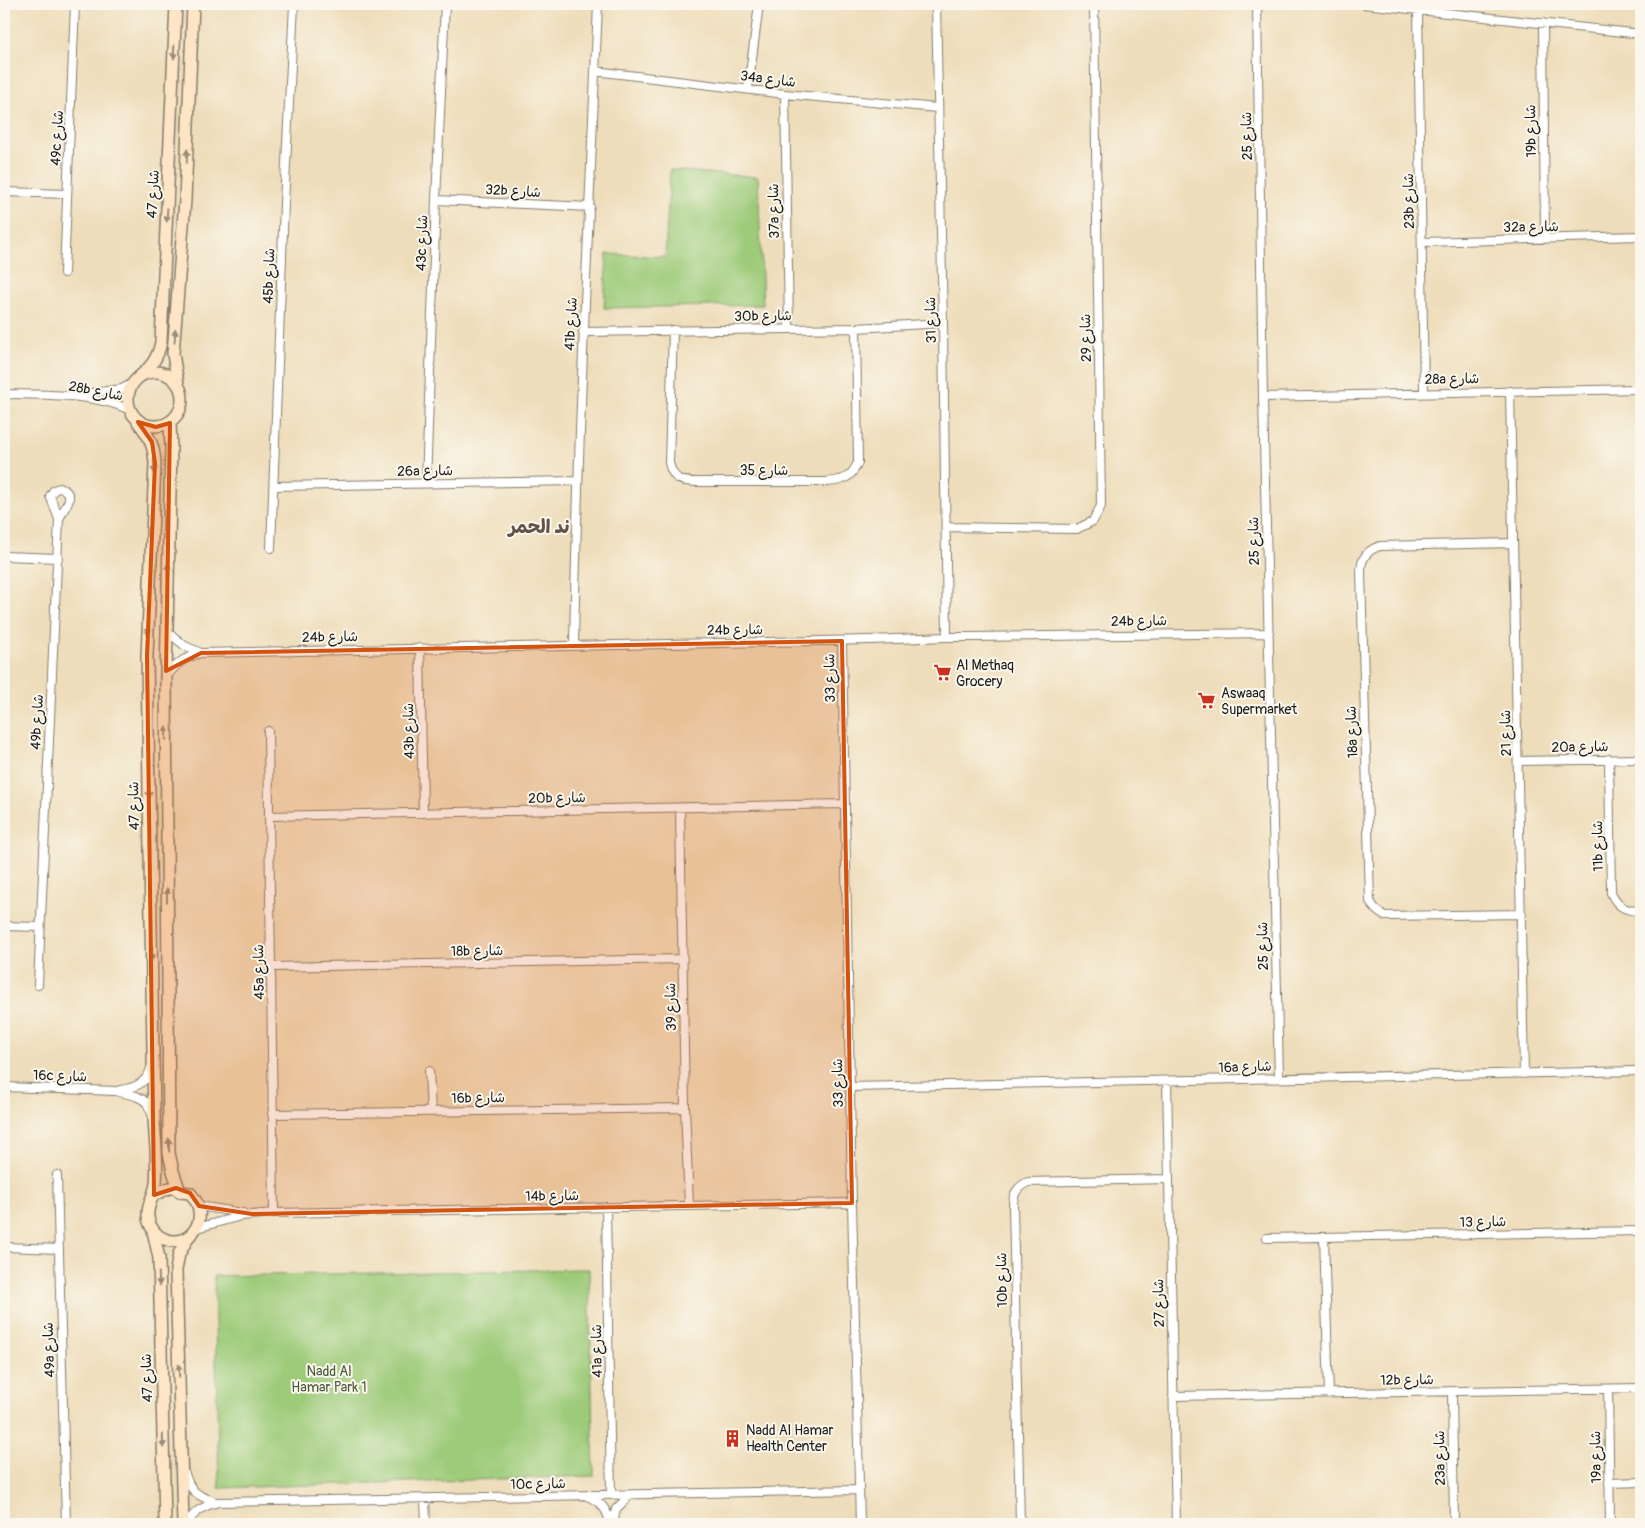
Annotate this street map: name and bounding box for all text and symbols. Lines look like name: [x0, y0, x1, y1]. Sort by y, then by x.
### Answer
one-way arrow: [170, 45, 178, 61]
street label: 34a شارع: [739, 67, 797, 92]
street label: 19b شارع: [1522, 104, 1541, 158]
street label: 49c شارع: [47, 110, 68, 166]
street label: شارع 25: [1238, 111, 1257, 161]
one-way arrow: [183, 148, 191, 164]
street label: شارع 47: [143, 169, 164, 219]
street label: 23b شارع: [1400, 173, 1419, 229]
street label: 32b شارع: [485, 181, 541, 202]
street label: 37a شارع: [765, 183, 784, 239]
one-way arrow: [163, 207, 171, 223]
street label: 43c شارع: [413, 215, 432, 272]
street label: 32a شارع: [1503, 218, 1559, 237]
street label: 45b شارع: [260, 248, 279, 304]
street label: 41b شارع: [561, 297, 582, 351]
street label: شارع 31: [922, 297, 941, 343]
street label: 30b شارع: [734, 307, 792, 326]
street label: شارع 29: [1077, 314, 1096, 362]
one-way arrow: [171, 328, 179, 344]
street label: 28a شارع: [1424, 370, 1480, 389]
street label: 28b شارع: [67, 377, 125, 406]
one-way arrow: [150, 458, 158, 474]
street label: 26a شارع: [397, 462, 453, 481]
street label: شارع 35: [740, 462, 788, 480]
district label: ند الحمر: [507, 515, 570, 539]
street label: شارع 25: [1245, 516, 1264, 566]
one-way arrow: [164, 562, 172, 578]
street label: 24b شارع: [1111, 612, 1167, 631]
one-way arrow: [144, 620, 152, 636]
street label: 24b شارع: [707, 621, 763, 640]
street label: 24b شارع: [302, 628, 358, 647]
street label: شارع 33: [821, 653, 840, 703]
place label: Al Methaq Grocery: [956, 657, 1014, 690]
supermarket icon: Al Methaq Grocery: [932, 663, 952, 683]
place label: Aswaaq Supermarket: [1221, 685, 1297, 718]
supermarket icon: Aswaaq Supermarket: [1197, 691, 1217, 711]
street label: 49b شارع: [27, 694, 48, 750]
street label: 43b شارع: [400, 703, 419, 759]
street label: 18a شارع: [1343, 705, 1362, 758]
street label: شارع 21: [1497, 710, 1516, 756]
one-way arrow: [162, 724, 170, 740]
street label: 20a شارع: [1551, 738, 1609, 757]
street label: شارع 47: [125, 781, 144, 831]
one-way arrow: [145, 783, 153, 799]
street label: 20b شارع: [528, 789, 586, 808]
street label: 11b شارع: [1589, 820, 1608, 872]
one-way arrow: [163, 887, 171, 903]
street label: شارع 25: [1254, 921, 1273, 971]
street label: 18b شارع: [450, 942, 504, 961]
street label: 45a شارع: [250, 944, 269, 1000]
one-way arrow: [148, 945, 156, 961]
street label: شارع 39: [662, 983, 681, 1031]
street label: شارع 33: [829, 1058, 848, 1108]
street label: 16a شارع: [1218, 1058, 1272, 1077]
street label: 16c شارع: [33, 1067, 87, 1086]
street label: 16b شارع: [451, 1089, 505, 1108]
one-way arrow: [165, 1137, 173, 1153]
street label: 14b شارع: [525, 1187, 579, 1206]
street label: شارع 13: [1460, 1213, 1506, 1232]
street label: 10b شارع: [993, 1252, 1012, 1308]
one-way arrow: [155, 1271, 163, 1287]
street label: شارع 27: [1150, 1279, 1169, 1327]
street label: 49a شارع: [40, 1322, 59, 1378]
street label: 41a شارع: [588, 1324, 607, 1378]
street label: شارع 47: [138, 1353, 157, 1403]
one-way arrow: [175, 1362, 183, 1378]
park label: Nadd Al Hamar Park 1: [291, 1363, 367, 1396]
street label: 12b شارع: [1380, 1371, 1434, 1390]
place label: Nadd Al Hamar Health Center: [746, 1422, 834, 1455]
building icon: Nadd Al Hamar Health Center: [722, 1428, 742, 1448]
street label: 23a شارع: [1431, 1430, 1450, 1486]
street label: 19a شارع: [1587, 1431, 1606, 1483]
one-way arrow: [160, 1434, 168, 1450]
street label: 10c شارع: [510, 1475, 566, 1494]

